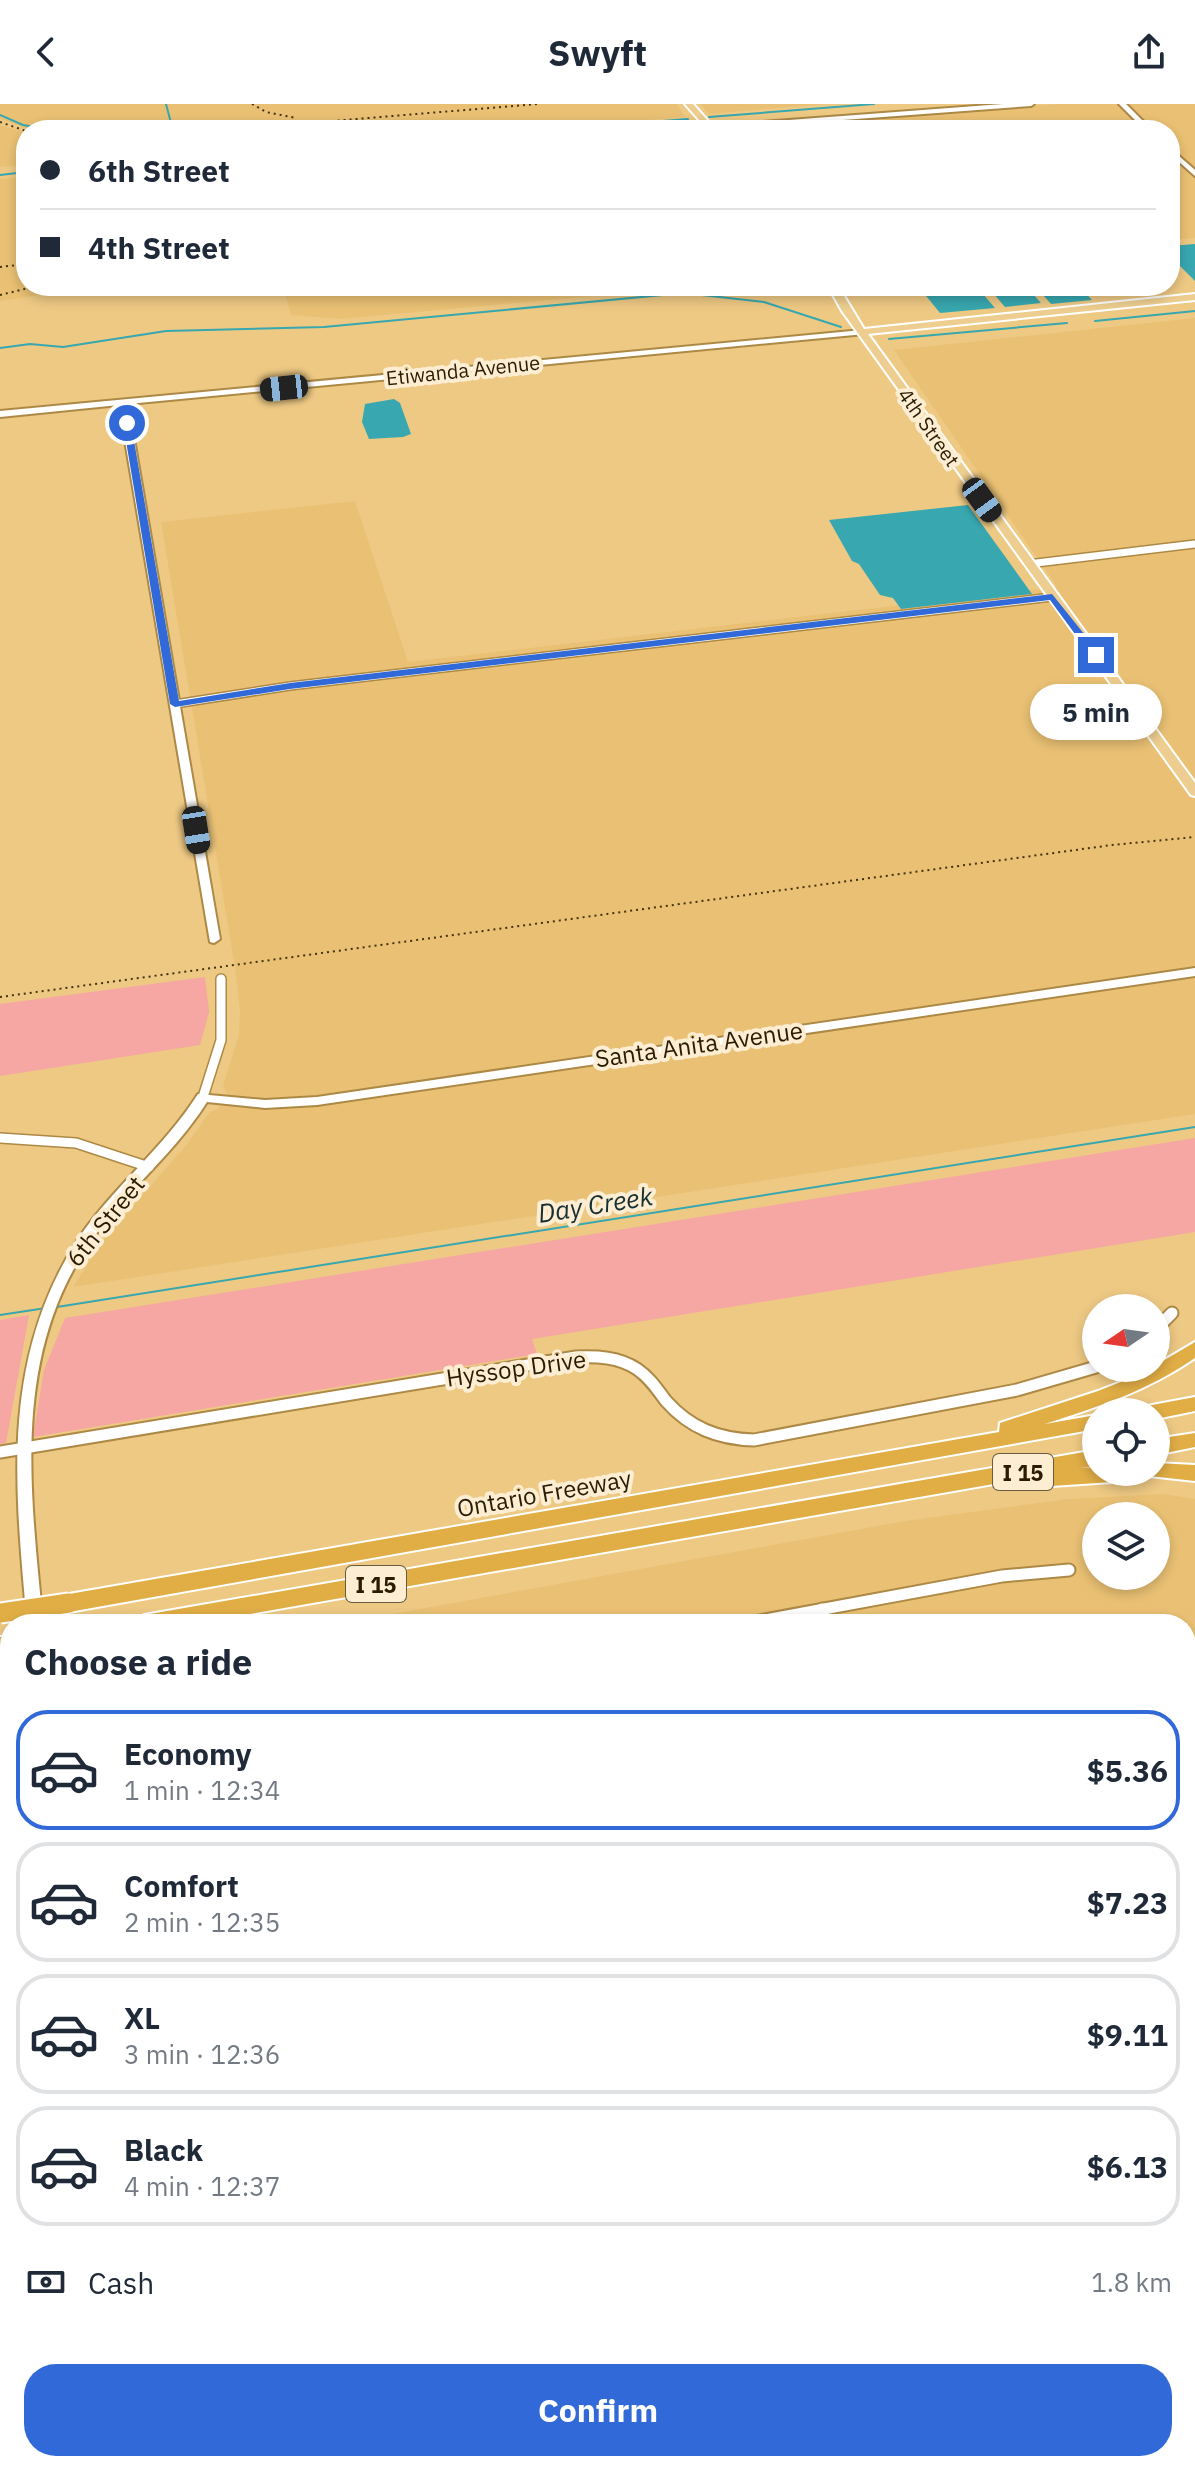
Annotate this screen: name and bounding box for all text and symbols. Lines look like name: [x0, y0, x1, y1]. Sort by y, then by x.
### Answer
text: Swyft: [548, 29, 647, 76]
icon: back: [24, 30, 68, 74]
icon: share: [1127, 30, 1171, 74]
text: 6th Street: [88, 151, 230, 190]
text: 4th Street: [88, 228, 230, 267]
street label: Etiwanda Avenue: [385, 348, 541, 392]
car: [259, 374, 309, 402]
street label: 4th Street: [892, 382, 966, 472]
route start: [109, 405, 145, 441]
car: [958, 474, 1006, 526]
route end: [1078, 637, 1114, 673]
callout: 5 min: [1030, 683, 1162, 739]
text: 5 min: [1062, 695, 1130, 729]
car: [180, 804, 212, 856]
street label: Santa Anita Avenue: [593, 1014, 805, 1074]
street label: 6th Street: [59, 1169, 151, 1273]
water label: Day Creek: [535, 1178, 655, 1230]
north arrow: [1082, 1294, 1170, 1382]
map controls: [1082, 1294, 1170, 1590]
street label: Hyssop Drive: [444, 1342, 588, 1394]
button: locate: [1082, 1398, 1170, 1486]
road number: I 15: [993, 1454, 1053, 1490]
street label: Ontario Freeway: [454, 1462, 634, 1524]
button: layers: [1082, 1502, 1170, 1590]
road number: I 15: [346, 1566, 406, 1602]
text: Choose a ride: [24, 1638, 252, 1685]
icon: car: [28, 1734, 100, 1806]
text: Economy: [124, 1734, 252, 1773]
text: $5.36: [1087, 1751, 1168, 1790]
text: 1 min · 12:34: [124, 1773, 280, 1807]
icon: car: [28, 1866, 100, 1938]
text: Comfort: [124, 1866, 239, 1905]
text: $7.23: [1087, 1883, 1168, 1922]
text: 2 min · 12:35: [124, 1905, 280, 1939]
icon: car: [28, 1998, 100, 2070]
text: XL: [124, 1998, 160, 2037]
text: $9.11: [1087, 2015, 1168, 2054]
text: 3 min · 12:36: [124, 2037, 280, 2071]
icon: car: [28, 2130, 100, 2202]
text: Black: [124, 2130, 203, 2169]
text: $6.13: [1087, 2147, 1168, 2186]
text: 4 min · 12:37: [124, 2169, 280, 2203]
icon: cash: [24, 2260, 68, 2304]
text: Cash: [88, 2263, 154, 2302]
text: 1.8 km: [1091, 2265, 1172, 2299]
button: Confirm: [24, 2364, 1172, 2456]

